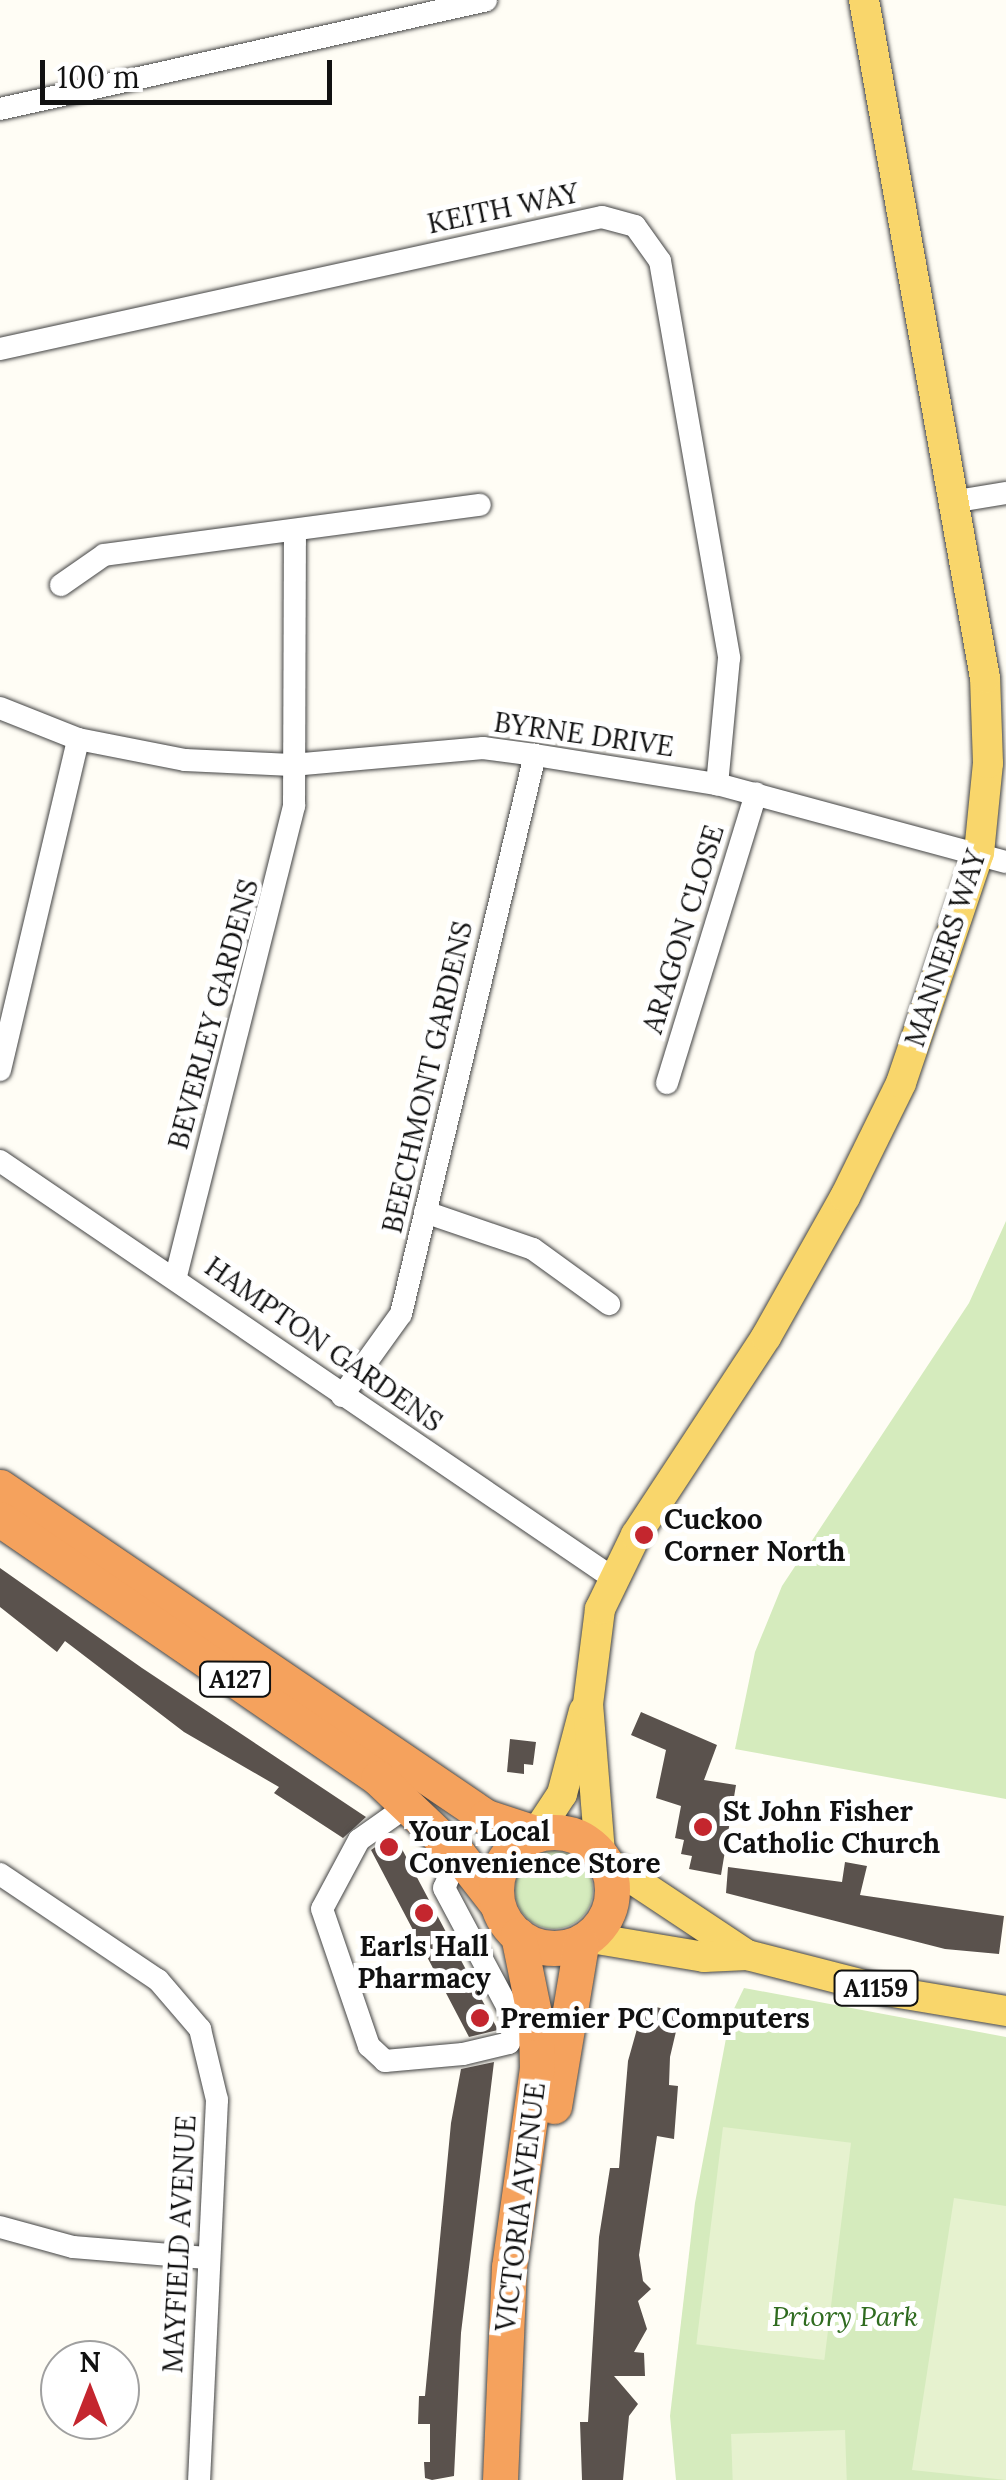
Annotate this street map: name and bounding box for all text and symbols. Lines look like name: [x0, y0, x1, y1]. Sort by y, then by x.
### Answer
scale bar: [45, 40, 338, 102]
text: 100 m: [57, 58, 140, 96]
street label: KEITH WAY: [424, 176, 582, 240]
street label: BYRNE DRIVE: [492, 705, 676, 763]
street label: ARAGON CLOSE: [635, 821, 731, 1037]
street label: MANNERS WAY: [897, 845, 993, 1051]
street label: BEVERLEY GARDENS: [161, 875, 265, 1153]
street label: BEECHMONT GARDENS: [375, 918, 479, 1236]
street label: HAMPTON GARDENS: [199, 1249, 449, 1439]
place label: Cuckoo Corner North: [664, 1502, 845, 1568]
marker: Cuckoo Corner North: [633, 1524, 655, 1546]
road number: A127: [198, 1659, 272, 1699]
place label: St John Fisher Catholic Church: [723, 1794, 940, 1860]
place label: Your Local Convenience Store: [409, 1814, 660, 1880]
marker: St John Fisher Catholic Church: [692, 1816, 714, 1838]
marker: Your Local Convenience Store: [378, 1836, 400, 1858]
marker: Earls Hall Pharmacy: [413, 1902, 435, 1924]
place label: Earls Hall Pharmacy: [357, 1929, 491, 1995]
road number: A1159: [834, 1968, 918, 2008]
place label: Premier PC Computers: [500, 2001, 810, 2035]
marker: Premier PC Computers: [469, 2007, 491, 2029]
street label: VICTORIA AVENUE: [488, 2081, 552, 2333]
street label: MAYFIELD AVENUE: [155, 2114, 203, 2374]
park label: Priory Park: [772, 2299, 918, 2333]
north arrow: [40, 2340, 140, 2440]
text: N: [79, 2344, 101, 2380]

